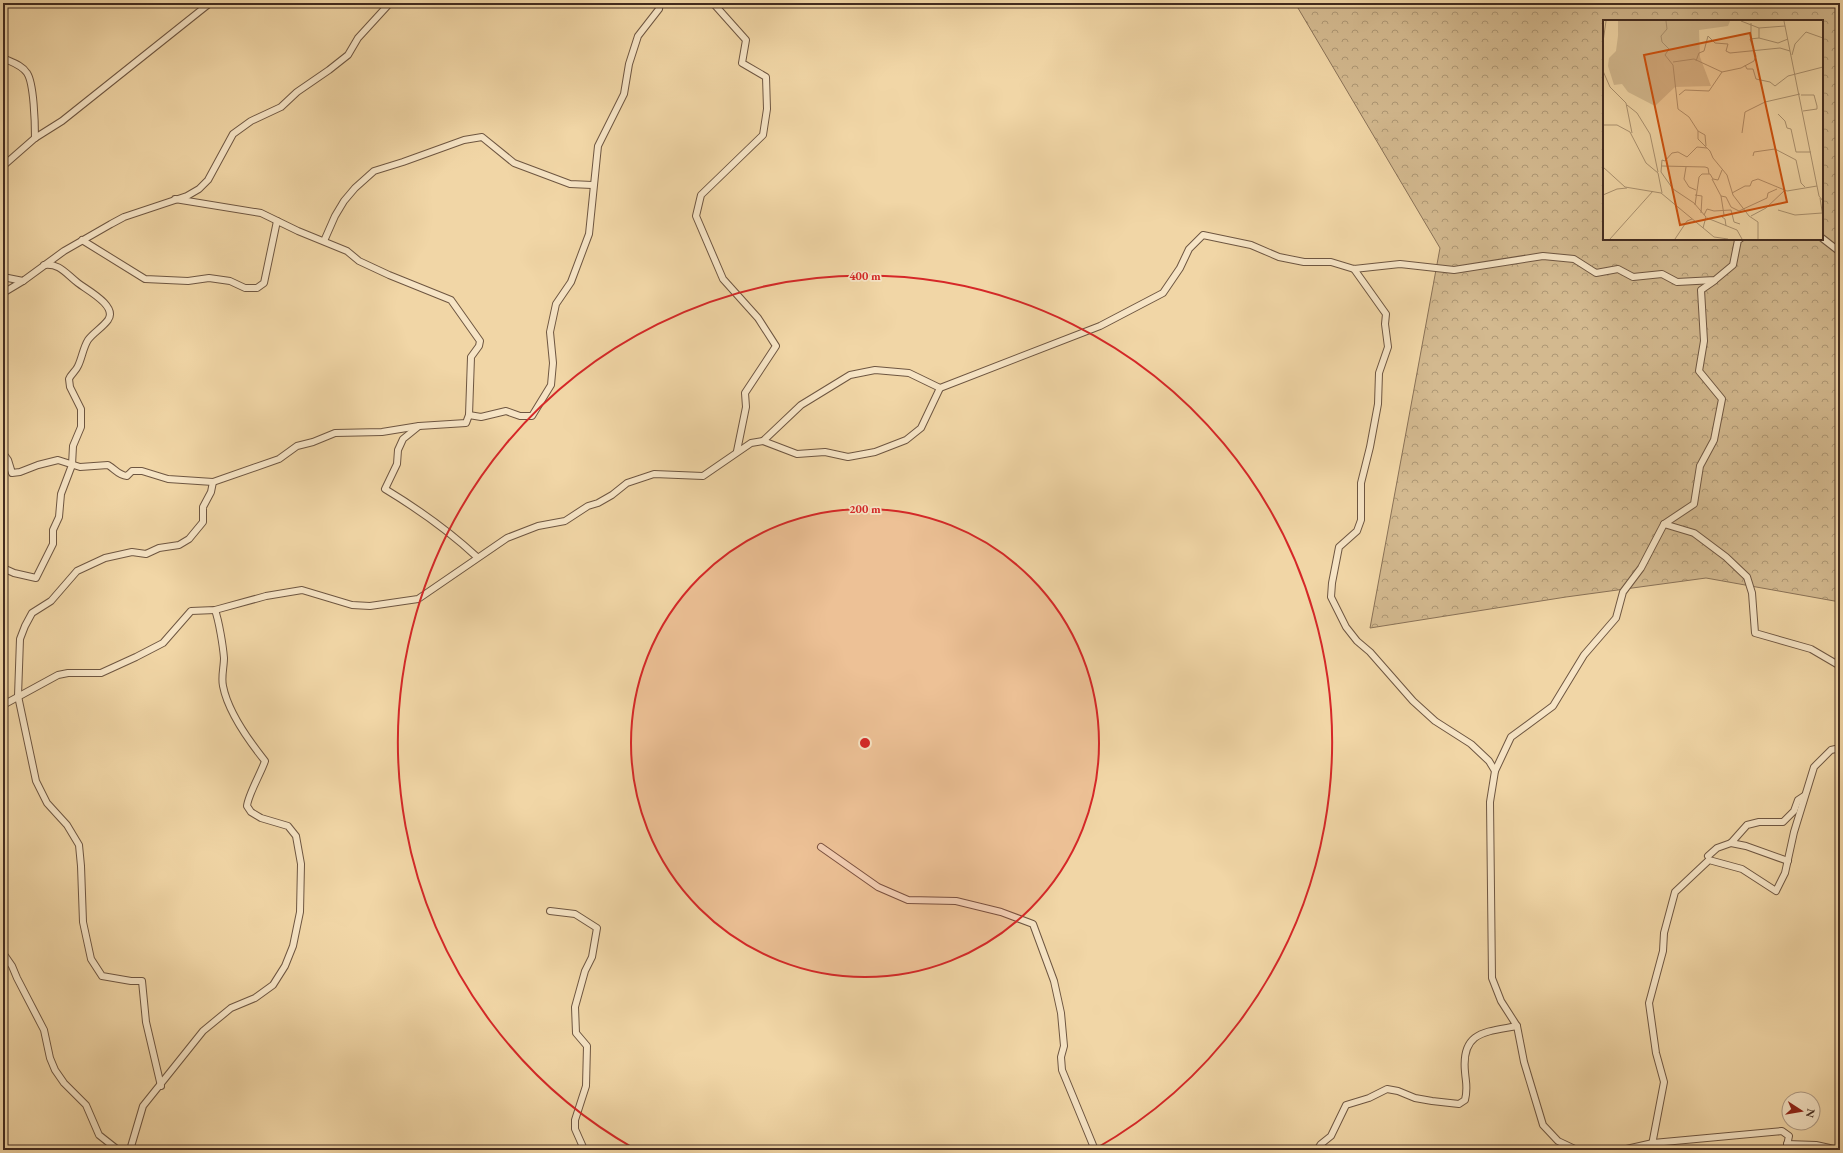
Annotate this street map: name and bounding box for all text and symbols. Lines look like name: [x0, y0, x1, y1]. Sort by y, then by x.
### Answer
inset map: [1603, 20, 1823, 240]
text: 400 m: [849, 268, 881, 284]
text: 200 m: [849, 501, 881, 517]
centre of rings: [858, 736, 872, 750]
north arrow: [1781, 1091, 1821, 1131]
text: N: [1803, 1107, 1819, 1119]

